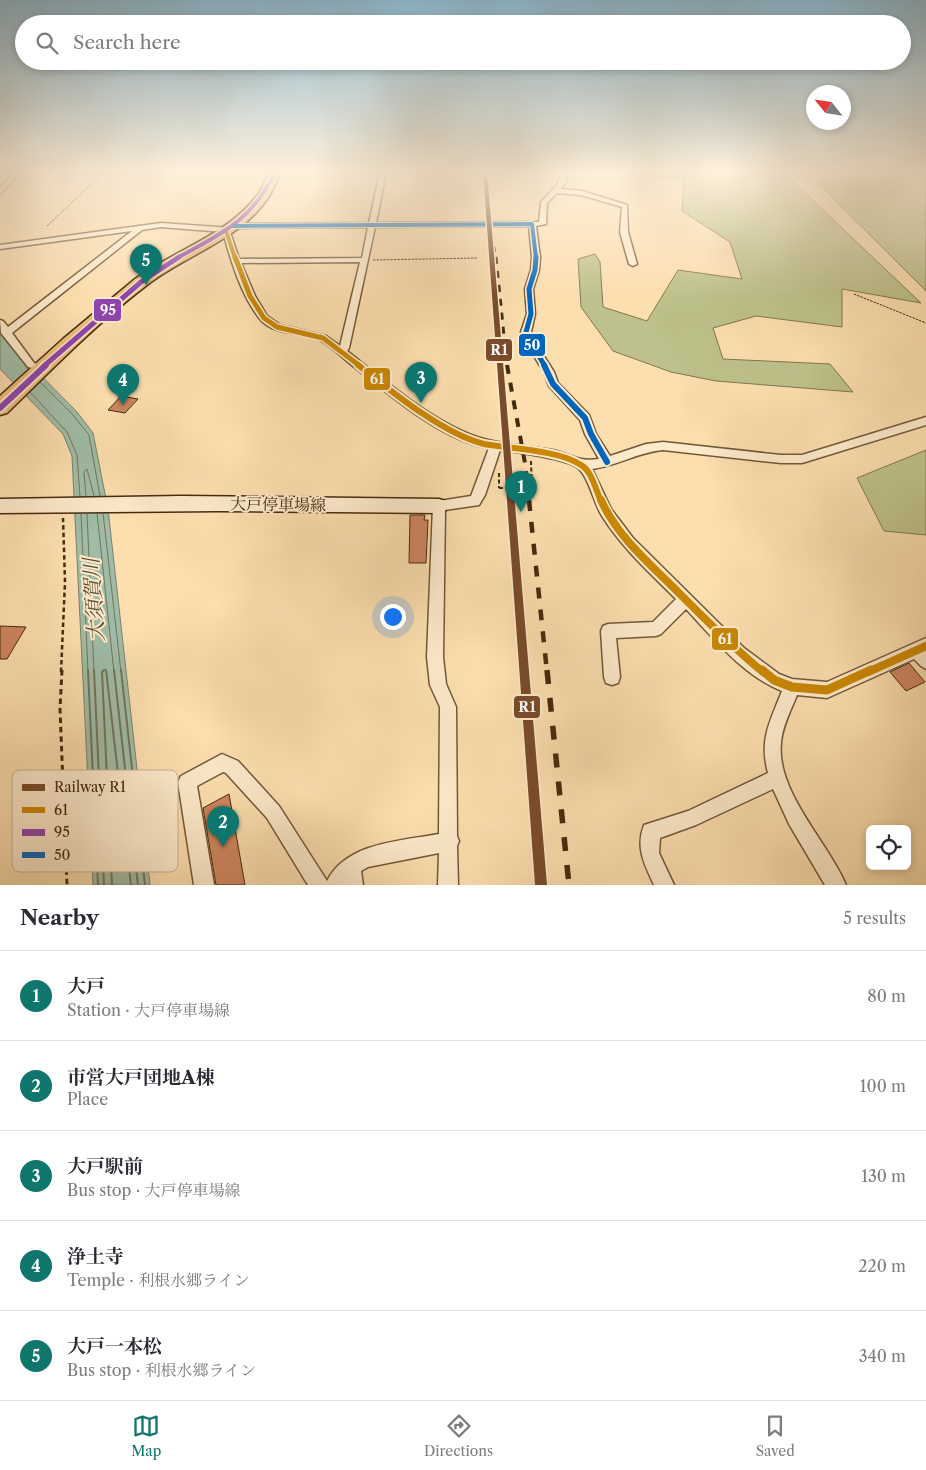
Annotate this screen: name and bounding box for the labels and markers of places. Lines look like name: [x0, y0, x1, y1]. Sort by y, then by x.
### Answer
pin: 5: [130, 244, 162, 285]
pin: 3: [405, 362, 437, 403]
pin: 4: [107, 364, 139, 405]
pin: 1: [505, 471, 537, 512]
pin: 2: [207, 806, 239, 847]

